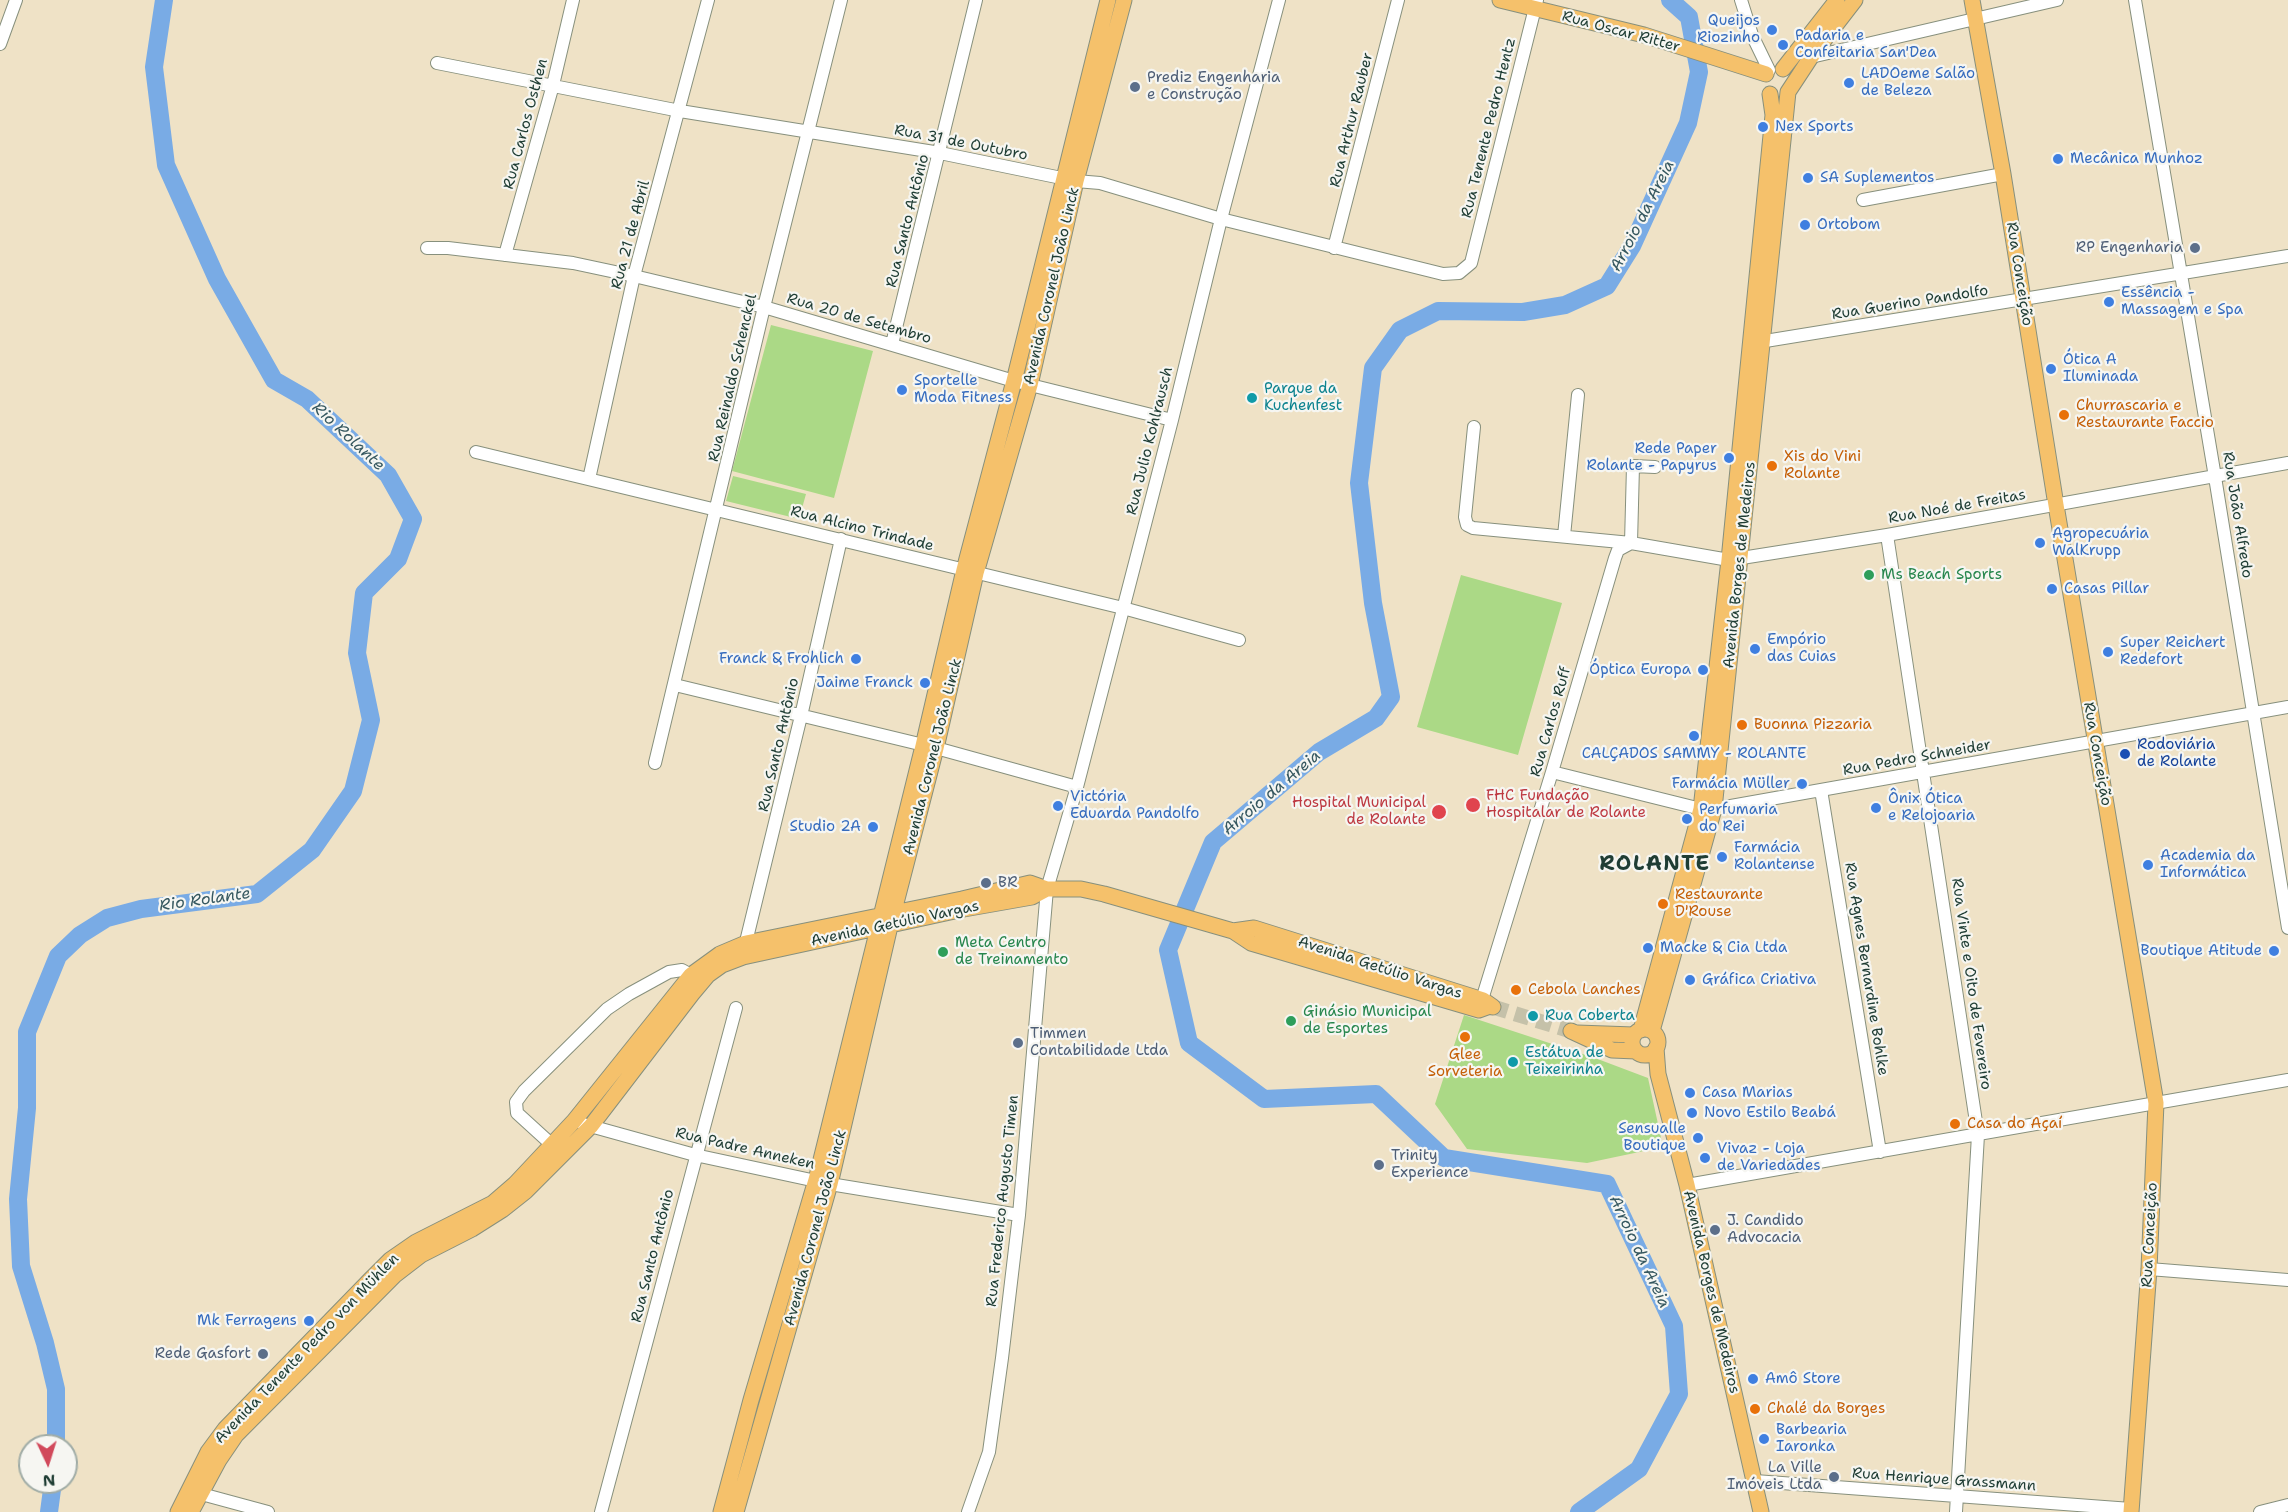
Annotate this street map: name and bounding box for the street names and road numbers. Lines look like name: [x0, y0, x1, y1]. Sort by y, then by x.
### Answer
street label: Rua Oscar Ritter: [1560, 8, 1682, 56]
street label: Rua Tenente Pedro Hentz: [1458, 36, 1520, 220]
street label: Rua Arthur Rauber: [1327, 51, 1377, 189]
street label: Rua Carlos Osthen: [500, 57, 552, 191]
street label: Rua 31 de Outubro: [893, 121, 1029, 165]
street label: Rua Santo Antônio: [883, 152, 933, 290]
street label: Rua 21 de Abril: [608, 179, 654, 291]
street label: Avenida Coronel João Linck: [1020, 185, 1084, 387]
street label: Rua Conceição: [2002, 221, 2036, 327]
street label: Rua Guerino Pandolfo: [1830, 282, 1990, 324]
street label: Rua 20 de Setembro: [785, 290, 933, 348]
street label: Rua Reinaldo Schenckel: [705, 292, 761, 464]
street label: Rua Julio Kohlrausch: [1123, 365, 1177, 517]
street label: Rua João Alfredo: [2218, 450, 2256, 580]
street label: Avenida Borges de Medeiros: [1720, 461, 1760, 669]
street label: Rua Noé de Freitas: [1887, 486, 2027, 528]
street label: Rua Alcino Trindade: [789, 502, 935, 556]
street label: Avenida Coronel João Linck: [900, 657, 966, 857]
street label: Rua Carlos Ruff: [1527, 665, 1575, 779]
street label: Rua Santo Antônio: [755, 676, 803, 814]
street label: Rua Conceição: [2079, 701, 2115, 807]
street label: Rua Pedro Schneider: [1842, 736, 1992, 780]
street label: Rua Agnes Bernardine Bohlke: [1840, 861, 1892, 1077]
street label: Rua Vinte e Oito de Fevereiro: [1947, 877, 1995, 1091]
street label: Avenida Getúlio Vargas: [809, 897, 981, 951]
street label: Avenida Getúlio Vargas: [1296, 933, 1464, 1003]
street label: Rua Frederico Augusto Timen: [983, 1094, 1023, 1308]
street label: Rua Padre Anneken: [674, 1124, 816, 1174]
street label: Avenida Coronel João Linck: [781, 1128, 851, 1328]
street label: Rua Conceição: [2138, 1182, 2162, 1288]
street label: Rua Santo Antônio: [628, 1187, 678, 1325]
street label: Avenida Borges de Medeiros: [1679, 1189, 1743, 1395]
street label: Avenida Tenente Pedro von Mühlen: [211, 1250, 403, 1448]
street label: Rua Henrique Grassmann: [1851, 1465, 2037, 1495]

